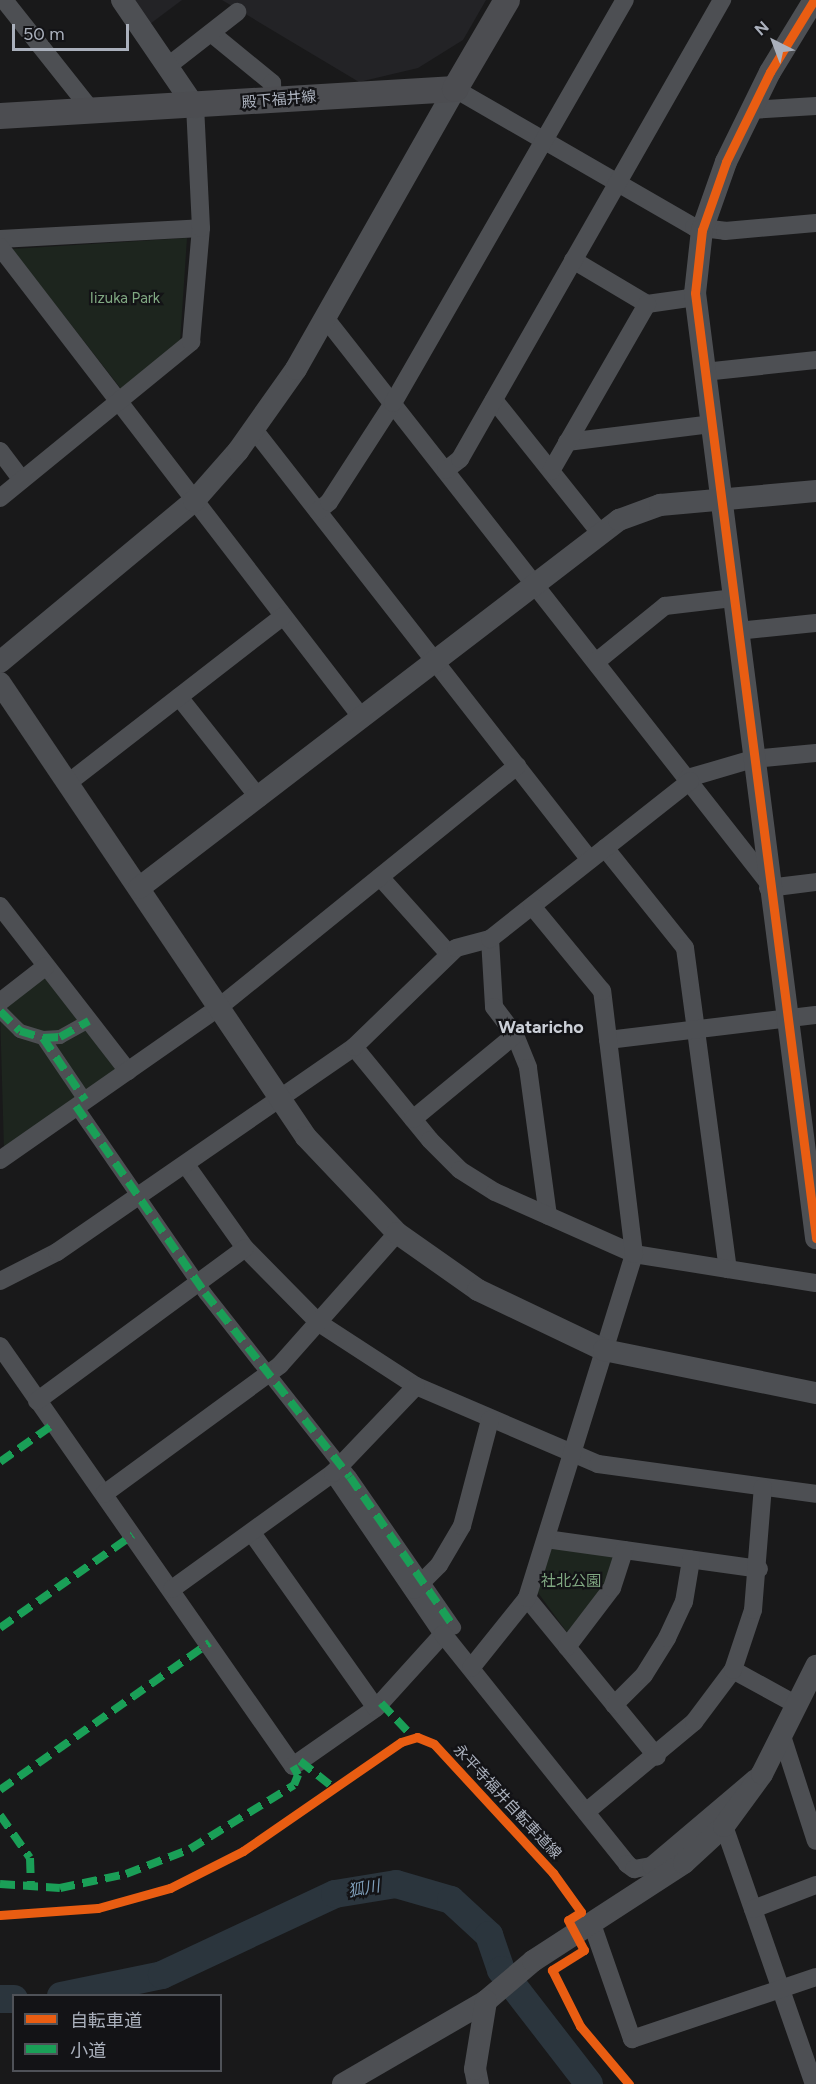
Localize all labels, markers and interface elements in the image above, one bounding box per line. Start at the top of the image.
scale bar [15,12,132,50]
north arrow [744,12,804,72]
text: N [751,17,773,39]
text: 50 m [23,23,65,45]
street label: 殿下福井線 [241,88,317,112]
park label: Iizuka Park [90,290,160,308]
district label: Wataricho [498,1016,584,1038]
park label: 社北公園 [541,1573,601,1591]
street label: 永平寺福井自転車道線 [449,1741,565,1863]
water label: 狐川 [347,1877,381,1901]
legend [12,1994,222,2072]
text: 自転車道 [70,2010,142,2032]
text: 小道 [70,2040,106,2062]

